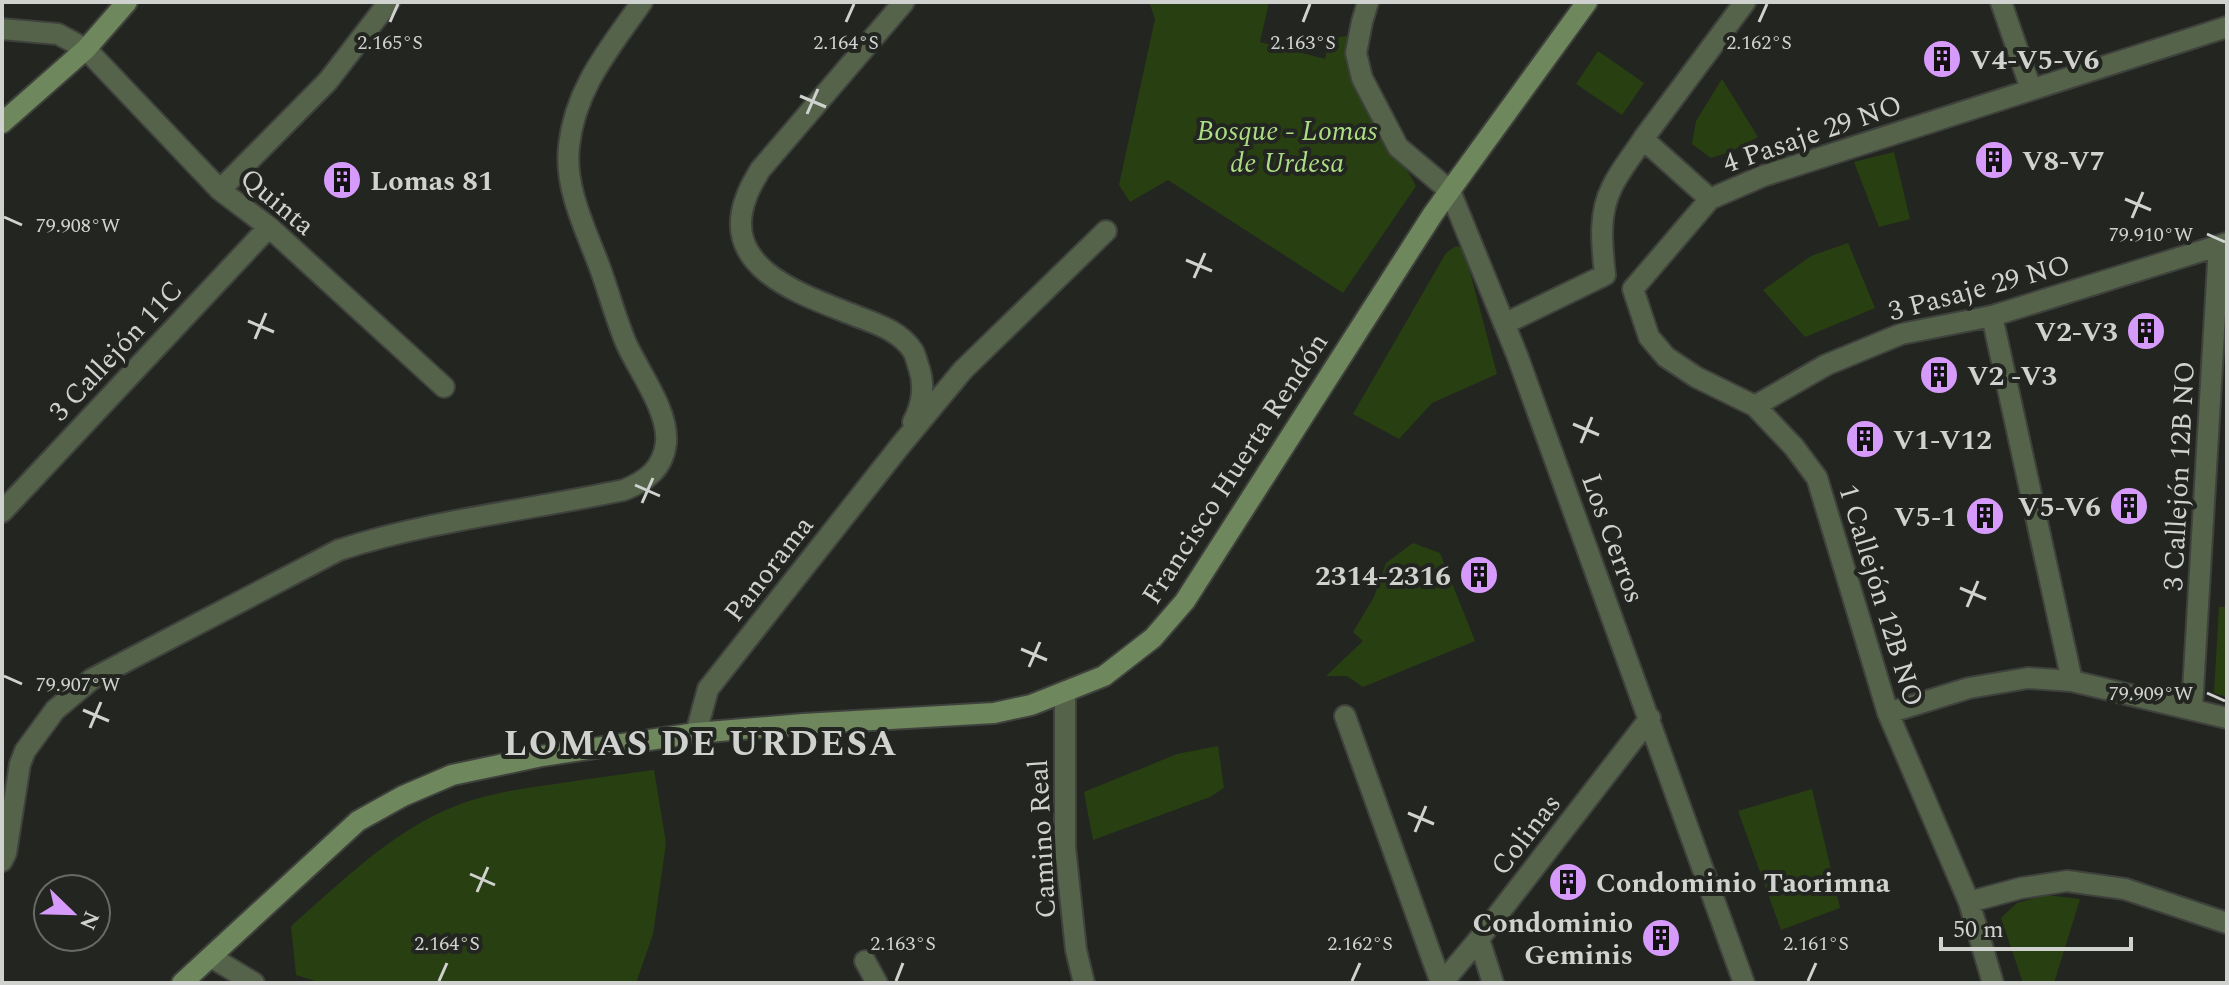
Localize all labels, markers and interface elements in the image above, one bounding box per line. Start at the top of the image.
text: 2.165°S [357,28,423,58]
text: 2.164°S [813,28,879,58]
text: 2.163°S [1270,28,1336,58]
text: 2.162°S [1726,28,1792,58]
building icon: V4-V5-V6 [1921,38,1963,80]
place label: V4-V5-V6 [1970,39,2099,82]
street label: 4 Pasaje 29 NO [1717,84,1908,185]
park label: Bosque - Lomas de Urdesa [1197,110,1378,185]
building icon: V8-V7 [1973,139,2015,181]
place label: V8-V7 [2022,140,2105,183]
street label: Quinta [230,158,324,247]
building icon: Lomas 81 [321,159,363,201]
place label: Lomas 81 [370,160,494,203]
text: 79.908°W [36,211,121,241]
text: 79.910°W [2109,220,2194,250]
street label: 3 Pasaje 29 NO [1883,243,2075,333]
street label: 3 Callejón 11C [39,270,193,432]
building icon: V2-V3 [2125,310,2167,352]
place label: V2-V3 [2035,311,2118,354]
street label: Francisco Huerta Rendón [1131,324,1340,613]
building icon: V2 -V3 [1918,354,1960,396]
place label: V2 -V3 [1967,355,2057,398]
street label: 3 Callejón 12B NO [2152,360,2207,592]
building icon: V1-V12 [1844,418,1886,460]
place label: V1-V12 [1893,419,1992,462]
street label: Los Cerros [1569,468,1656,609]
street label: 1 Callejón 12B NO [1826,479,1935,712]
building icon: V5-V6 [2108,485,2150,527]
place label: V5-V6 [2018,486,2101,529]
building icon: V5-1 [1964,495,2006,537]
place label: V5-1 [1894,496,1957,539]
street label: Panorama [714,506,825,631]
building icon: 2314-2316 [1458,554,1500,596]
place label: 2314-2316 [1315,555,1451,598]
text: 79.907°W [36,670,121,700]
text: 79.909°W [2109,679,2194,709]
district label: LOMAS DE URDESA [503,717,899,772]
street label: Camino Real [1017,758,1068,920]
street label: Colinas [1480,784,1572,885]
building icon: Condominio Taorimna [1547,861,1589,903]
place label: Condominio Taorimna [1596,862,1891,905]
north arrow [32,873,112,953]
scale bar [1941,901,2131,951]
place label: Condominio Geminis [1472,902,1633,977]
text: N [70,906,108,935]
text: 50 m [1953,912,2004,948]
building icon: Condominio Geminis [1640,917,1682,959]
text: 2.164°S [414,929,480,959]
text: 2.163°S [870,929,936,959]
text: 2.162°S [1327,929,1393,959]
text: 2.161°S [1783,929,1849,959]

